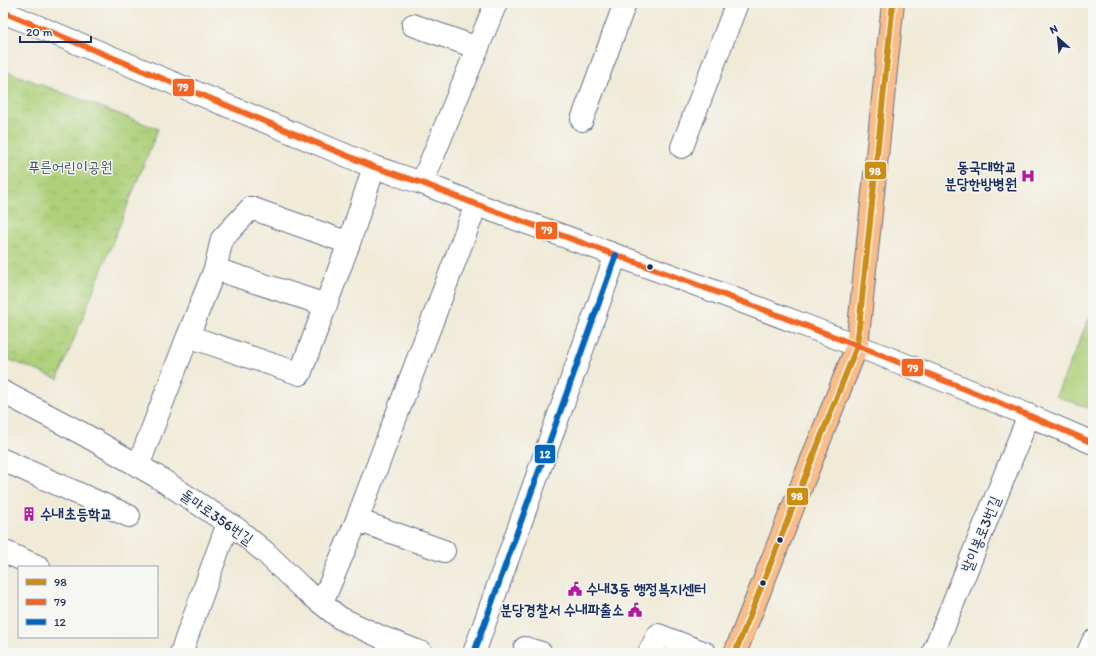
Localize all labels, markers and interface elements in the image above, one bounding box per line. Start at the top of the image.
scale bar [20,18,91,44]
north arrow [1038,18,1078,58]
text: N [1047,22,1060,37]
text: 20 m [26,25,53,39]
line badge: 79 [172,78,195,97]
text: 79 [176,81,189,94]
park label: 푸른어린이공원 [28,158,112,176]
place label: 동국대학교 분당한방병원 [945,158,1017,193]
line badge: 98 [864,161,887,180]
text: 98 [869,165,881,178]
hospital icon: 동국대학교 분당한방병원 [1020,168,1036,184]
line badge: 79 [535,221,558,240]
text: 79 [540,224,553,237]
unlabelled marker [645,262,655,272]
line badge: 79 [901,358,924,377]
text: 79 [906,362,919,375]
line badge: 12 [534,444,556,464]
text: 12 [540,448,551,461]
street label: 돌마로356번길 [177,485,257,549]
line badge: 98 [786,487,809,506]
text: 98 [791,490,803,503]
street label: 발이봉로3번길 [958,493,1004,575]
place label: 수내초등학교 [40,505,112,523]
building icon: 수내초등학교 [21,506,37,522]
unlabelled marker [775,535,785,545]
legend [18,566,158,638]
text: 98 [54,575,67,589]
unlabelled marker [758,578,768,588]
place label: 수내3동 행정복지센터 [586,580,706,598]
public building icon: 수내3동 행정복지센터 [567,581,583,597]
text: 79 [54,595,66,609]
place label: 분당경찰서 수내파출소 [500,601,624,619]
public building icon: 분당경찰서 수내파출소 [627,602,643,618]
text: 12 [54,615,67,629]

